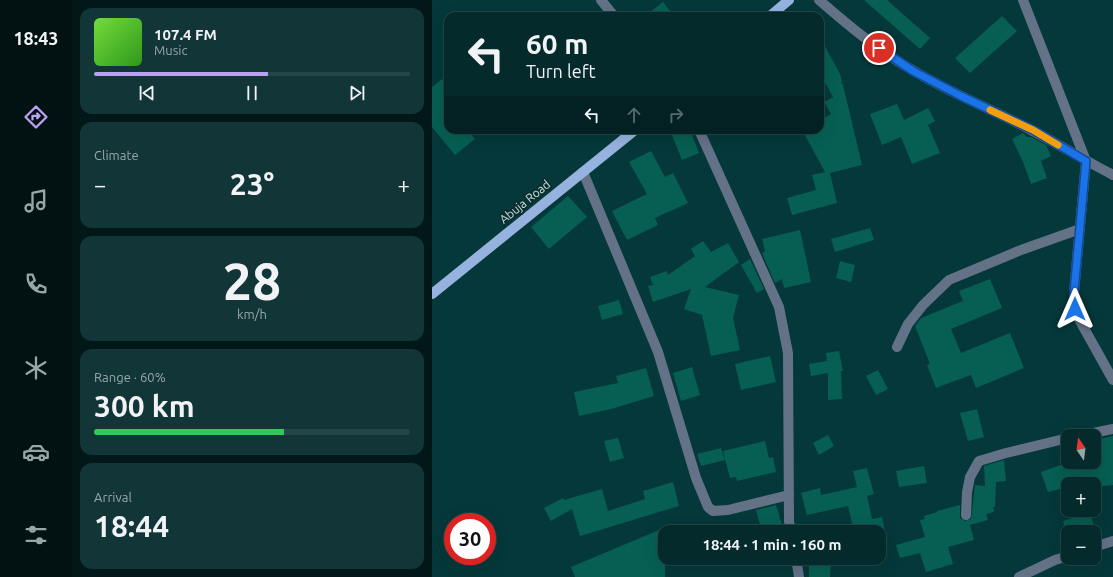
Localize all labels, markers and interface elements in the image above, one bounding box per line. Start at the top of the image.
text: 107.4 FM [154,26,217,43]
text: 18:43 [13,28,59,48]
icon: left [460,28,512,80]
text: 60 m [526,28,588,59]
pin [862,31,896,65]
icon: arrive [868,37,890,59]
text: Music [154,43,188,57]
text: Turn left [526,61,596,81]
icon: previous [136,82,158,104]
icon: pause [241,82,263,104]
icon: next [346,82,368,104]
icon: directions [22,103,50,131]
icon: left [581,104,603,126]
icon: ahead [623,104,645,126]
icon: right [665,104,687,126]
text: Climate [94,148,139,162]
text: 23° [230,167,274,201]
text: − [94,172,106,197]
text: + [398,172,410,197]
street label: Abuja Road [497,177,553,226]
icon: music [22,187,50,215]
text: 28 [223,252,281,310]
icon: phone [22,270,50,298]
position arrow [1054,288,1096,330]
text: km/h [237,307,267,321]
icon: climate [22,354,50,382]
text: Range · 60% [94,370,166,384]
text: 300 km [94,389,195,423]
north arrow [1061,429,1101,469]
map controls [1061,429,1101,565]
icon: car [22,438,50,466]
button: + [1061,477,1101,517]
text: Arrival [94,490,132,504]
text: 18:44 [94,509,169,543]
speed limit sign: 30 [444,513,496,565]
icon: filters [22,521,50,549]
button: − [1061,525,1101,565]
text: 18:44 · 1 min · 160 m [703,536,841,553]

